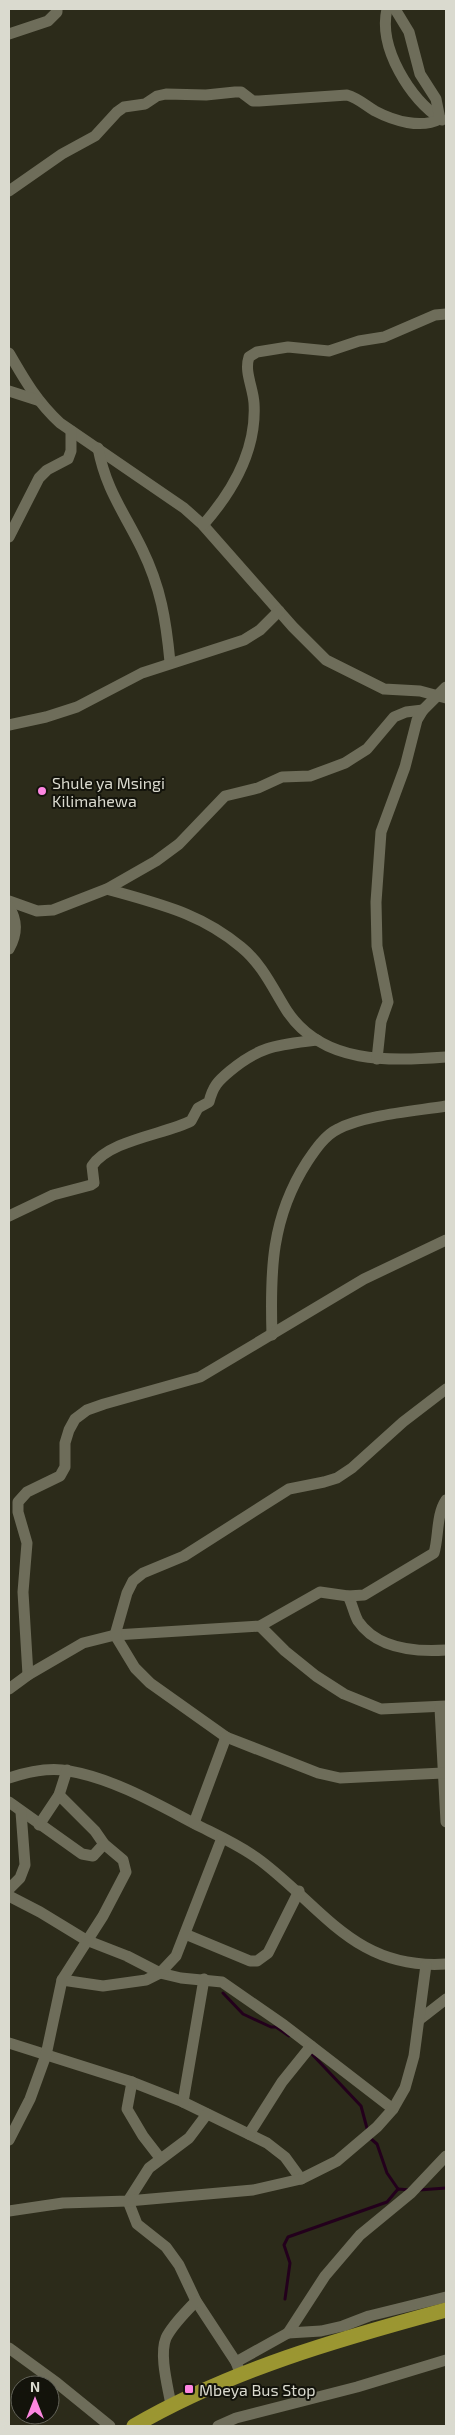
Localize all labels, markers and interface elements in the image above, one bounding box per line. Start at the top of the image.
place label: Shule ya Msingi Kilimahewa [52,773,165,810]
marker: Shule ya Msingi Kilimahewa [36,785,48,797]
north arrow [10,2375,60,2425]
text: N [30,2378,40,2395]
place label: Mbeya Bus Stop [199,2380,316,2399]
marker: Mbeya Bus Stop [183,2383,195,2395]

